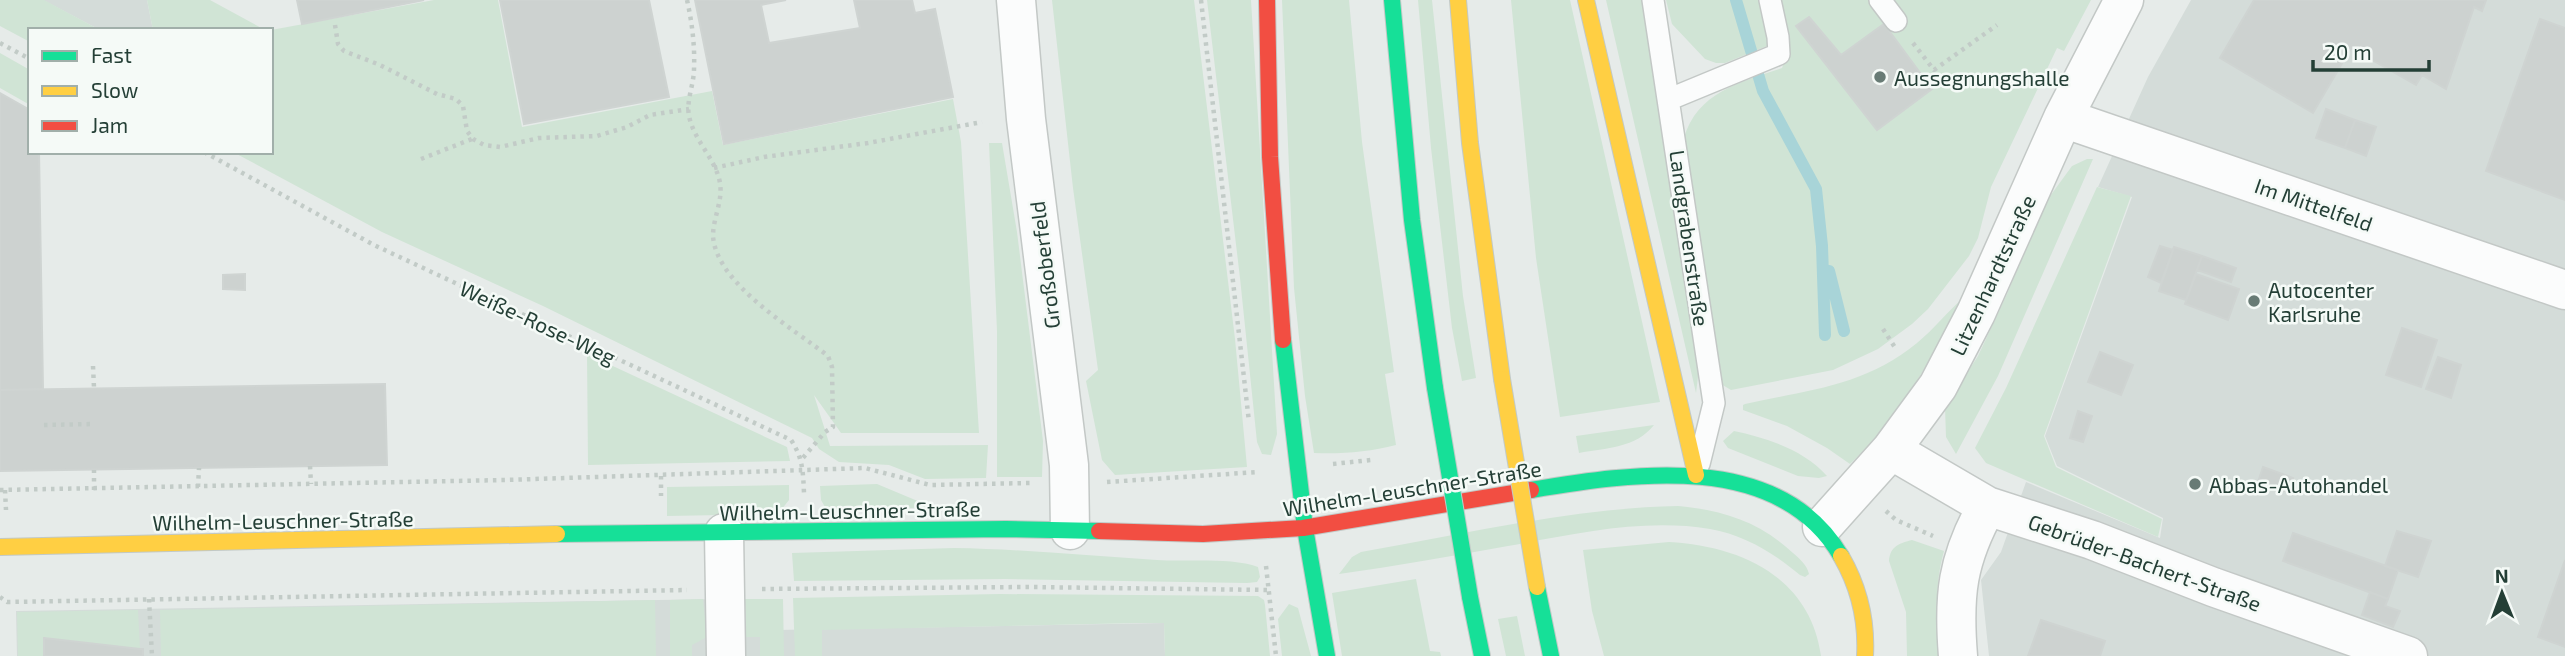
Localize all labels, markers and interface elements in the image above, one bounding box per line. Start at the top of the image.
legend [28,28,273,154]
scale bar [2313,28,2428,72]
text: 20 m [2324,39,2372,64]
text: Fast [91,42,132,67]
place label: Aussegnungshalle [1894,65,2070,90]
marker: Aussegnungshalle [1872,69,1888,85]
text: Slow [91,77,138,102]
text: Jam [91,112,128,137]
street label: Landgrabenstraße [1665,148,1715,328]
street label: Im Mittelfeld [2252,172,2376,236]
street label: Litzenhardtstraße [1944,191,2040,359]
street label: Großoberfeld [1024,200,1064,330]
street label: Weiße-Rose-Weg [456,275,620,369]
place label: Autocenter Karlsruhe [2268,277,2375,326]
marker: Autocenter Karlsruhe [2246,293,2262,309]
street label: Wilhelm-Leuschner-Straße [1281,455,1543,521]
place label: Abbas-Autohandel [2209,472,2389,497]
marker: Abbas-Autohandel [2187,476,2203,492]
street label: Wilhelm-Leuschner-Straße [719,495,981,525]
street label: Wilhelm-Leuschner-Straße [152,505,414,535]
street label: Gebrüder-Bachert-Straße [2025,508,2265,616]
north arrow [2467,558,2537,628]
text: N [2495,564,2509,587]

